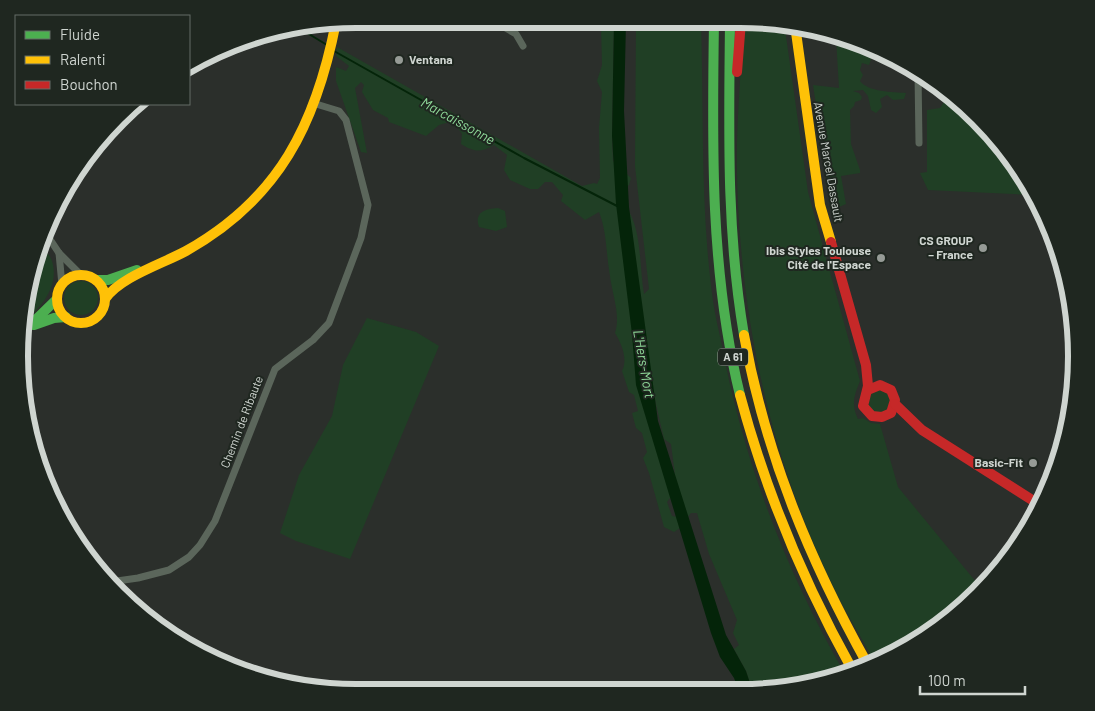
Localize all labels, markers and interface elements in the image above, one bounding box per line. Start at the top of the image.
legend [15,15,190,105]
text: Fluide [60,25,100,43]
text: Ralenti [60,50,106,68]
place label: Ventana [409,52,453,66]
marker: Ventana [393,54,405,66]
text: Bouchon [60,75,118,93]
water label: Marcaissonne [418,93,498,148]
street label: Avenue Marcel Dassault [812,101,846,223]
place label: CS GROUP – France [919,233,973,261]
marker: CS GROUP – France [977,242,989,254]
place label: Ibis Styles Toulouse Cité de l'Espace [766,243,871,271]
marker: Ibis Styles Toulouse Cité de l'Espace [875,252,887,264]
water label: L'Hers-Mort [630,328,659,399]
road number: A 61 [718,348,748,366]
street label: Chemin de Ribaute [217,374,265,470]
place label: Basic-Fit [975,455,1023,469]
marker: Basic-Fit [1027,457,1039,469]
scale bar [920,664,1025,696]
text: 100 m [928,671,966,689]

